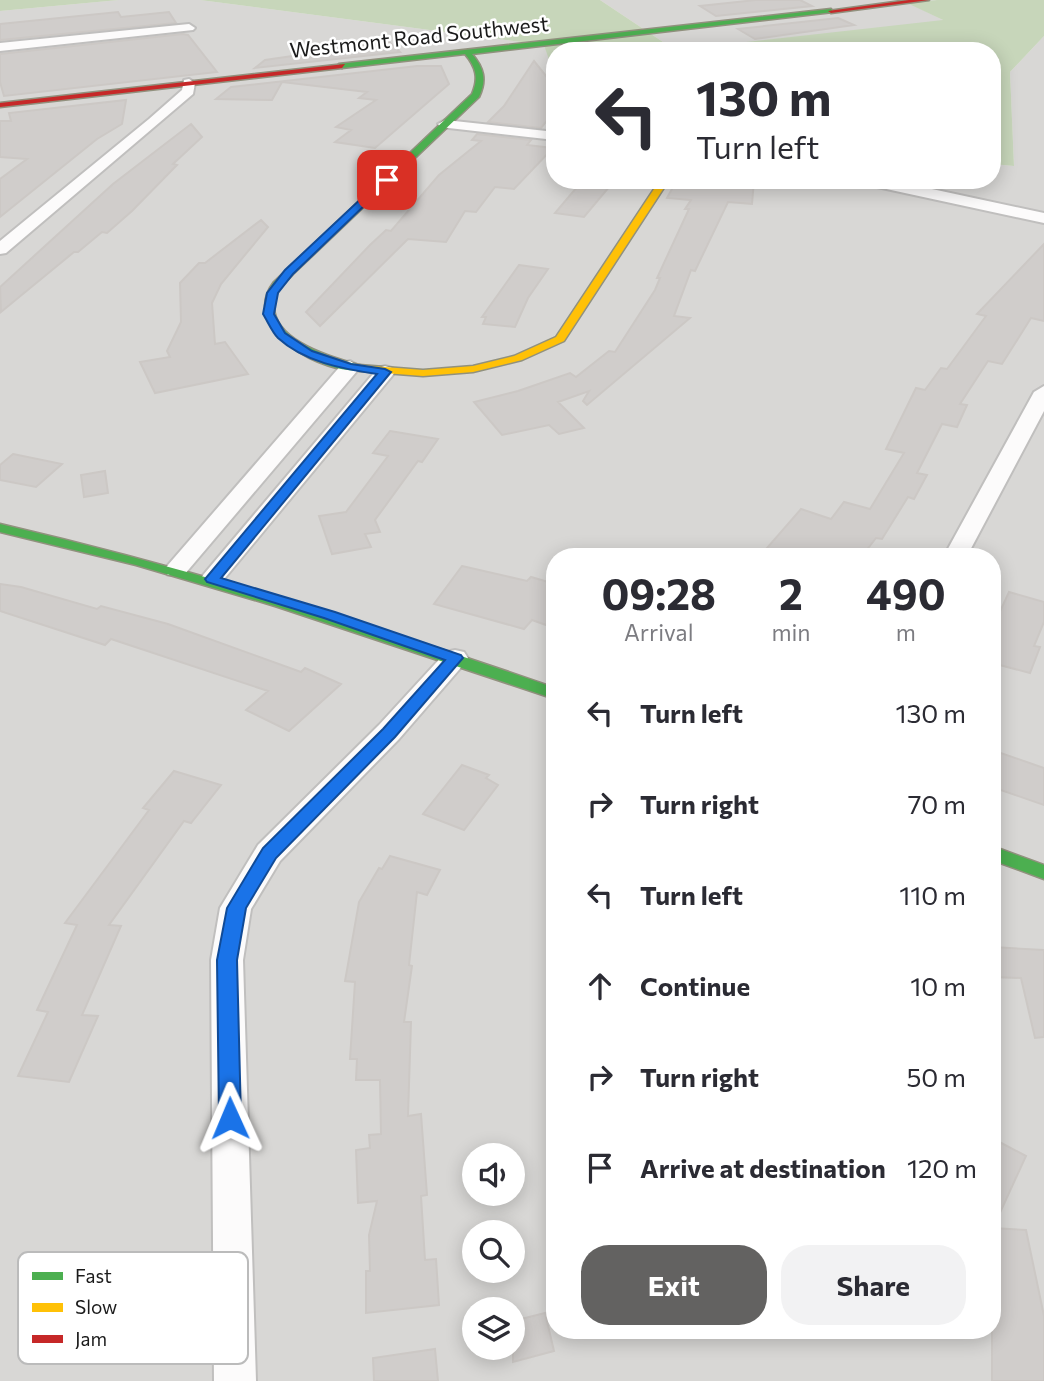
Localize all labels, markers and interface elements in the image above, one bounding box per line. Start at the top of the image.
street label: Westmont Road Southwest [288,10,550,62]
text: 130 m [696,66,831,126]
icon: left [581,70,672,161]
text: Turn left [696,126,820,166]
pin [357,150,417,210]
icon: arrive [368,161,406,199]
text: 09:28 [601,567,716,619]
text: 2 [779,567,803,619]
text: 490 [866,567,946,619]
text: Arrival [624,618,694,646]
text: min [771,618,811,646]
text: m [896,618,916,646]
icon: left [581,694,619,732]
text: Turn left [640,697,743,728]
text: 130 m [895,697,966,728]
icon: right [581,785,619,823]
text: Turn right [640,788,759,819]
text: 70 m [908,788,966,819]
icon: left [581,876,619,914]
text: Turn left [640,879,743,910]
text: 110 m [899,879,966,910]
icon: ahead [581,967,619,1005]
text: Continue [640,970,750,1001]
text: 10 m [910,970,966,1001]
icon: right [581,1058,619,1096]
text: Turn right [640,1061,759,1092]
text: 50 m [906,1061,966,1092]
position arrow [193,1081,267,1155]
map controls [462,1143,525,1360]
button: sound [462,1143,525,1206]
icon: arrive [581,1149,619,1187]
text: Arrive at destination [640,1152,886,1183]
text: 120 m [907,1152,977,1183]
button: search [462,1220,525,1283]
button: Exit [581,1245,767,1325]
button: Share [781,1245,966,1325]
legend [18,1252,248,1364]
text: Fast [75,1264,112,1287]
text: Slow [75,1295,117,1318]
button: layers [462,1297,525,1360]
text: Jam [75,1327,107,1350]

